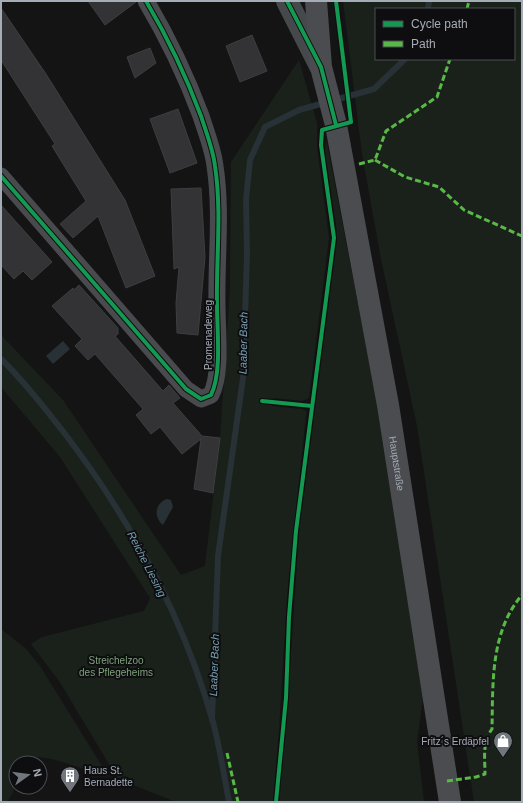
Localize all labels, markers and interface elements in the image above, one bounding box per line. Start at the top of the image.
legend [375,8,515,60]
text: Cycle path [411,17,468,31]
text: Path [411,37,436,51]
street label: Promenadeweg [203,300,214,370]
water label: Laaber Bach [236,312,250,374]
street label: Hauptstraße [387,435,407,492]
water label: Reiche Liesing [125,529,169,600]
water label: Laaber Bach [207,634,221,696]
park label: Streichelzoo des Pflegeheims [79,655,153,678]
shop icon: Fritz´s Erdäpfel [492,730,514,758]
place label: Fritz´s Erdäpfel [421,736,489,747]
north arrow [8,755,48,795]
building icon: Haus St. Bernadette [59,765,81,793]
place label: Haus St. Bernadette [84,765,133,788]
text: N [31,767,44,778]

